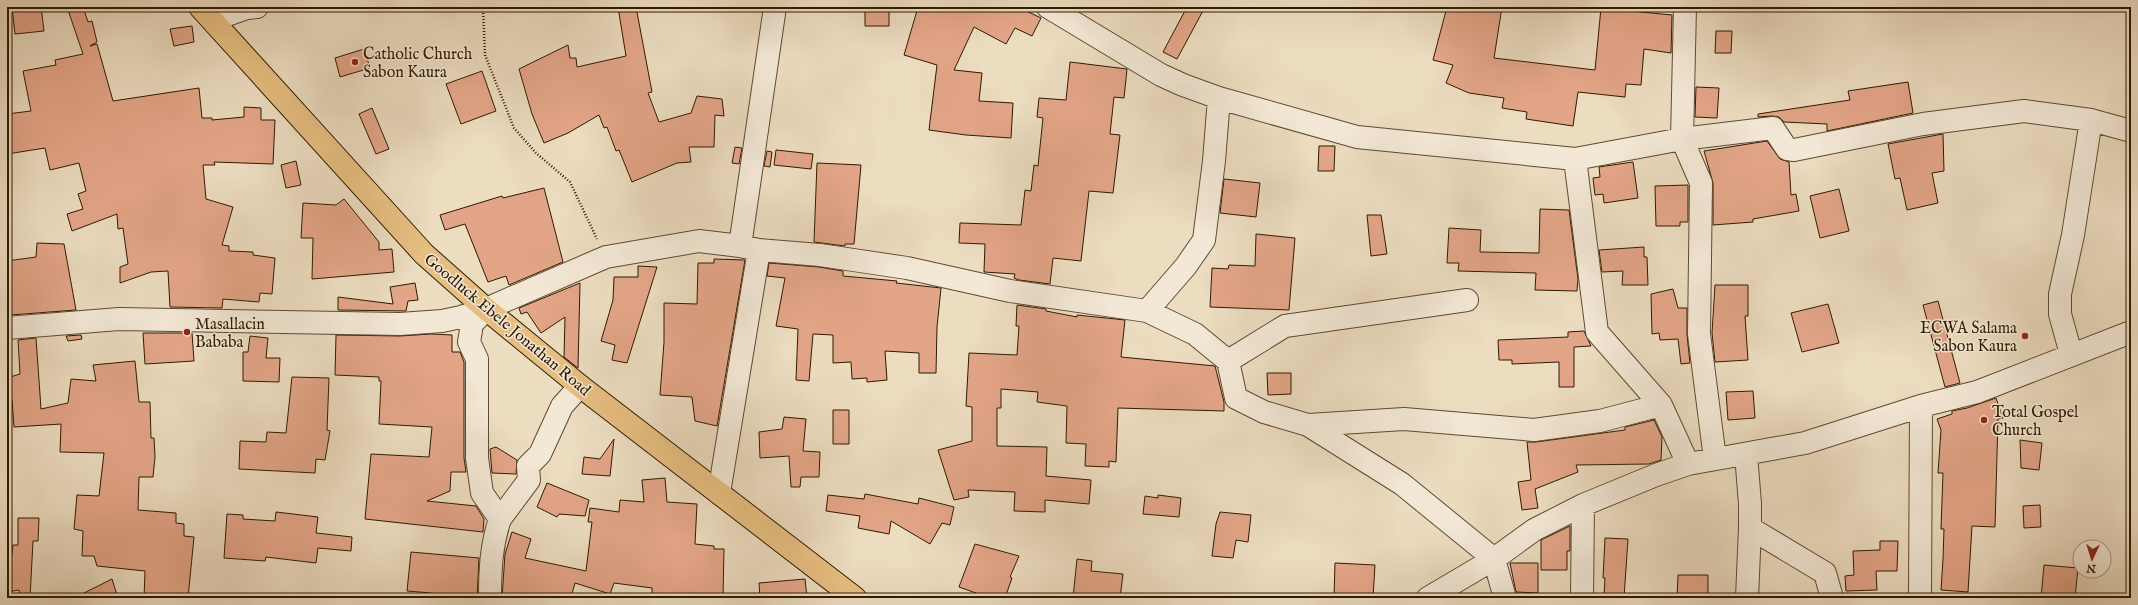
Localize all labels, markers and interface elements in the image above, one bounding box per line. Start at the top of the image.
place label: Catholic Church Sabon Kaura [363,45,473,83]
marker: Catholic Church Sabon Kaura [350,57,360,67]
street label: Goodluck Ebele Jonathan Road [419,250,594,401]
place label: Masallacin Bababa [195,315,265,353]
place label: ECWA Salama Sabon Kaura [1920,319,2017,357]
marker: Masallacin Bababa [182,327,192,337]
marker: ECWA Salama Sabon Kaura [2020,331,2030,341]
place label: Total Gospel Church [1992,403,2079,441]
marker: Total Gospel Church [1979,415,1989,425]
north arrow [2072,539,2112,579]
text: N [2086,561,2098,575]

